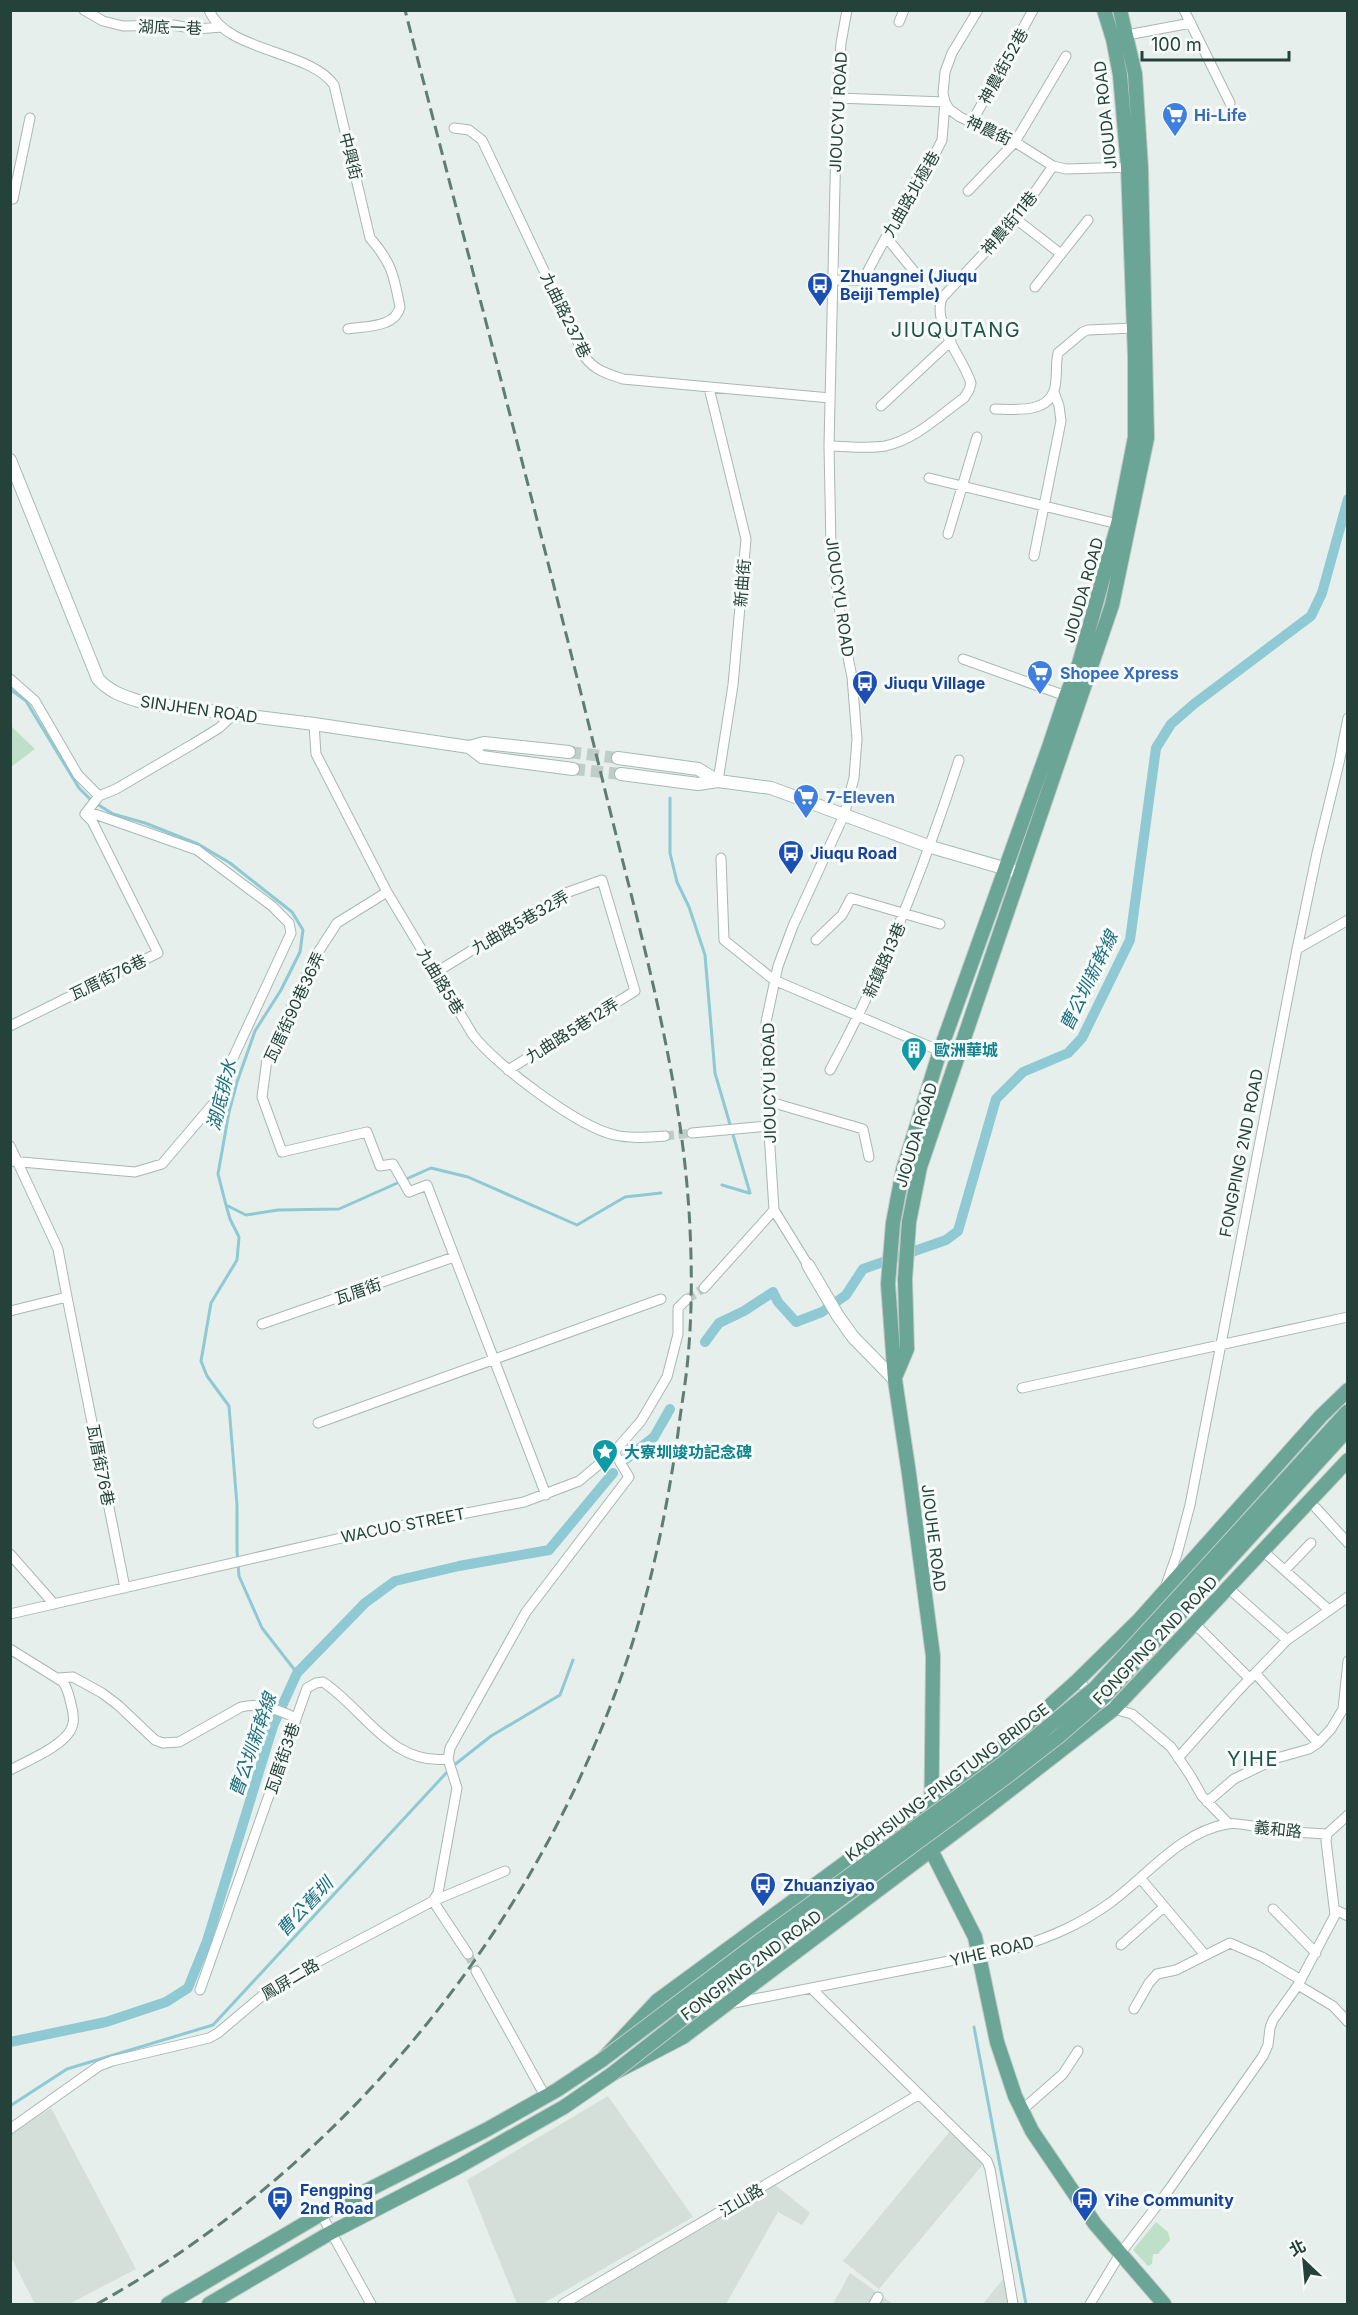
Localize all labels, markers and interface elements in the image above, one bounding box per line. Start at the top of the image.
street label: 湖底一巷 [138,16,202,38]
scale bar [1142,24,1289,62]
street label: 神農街52巷 [974,25,1032,107]
text: 100 m [1151,34,1202,55]
street label: JIOUCYU ROAD [825,51,851,173]
street label: JIOUDA ROAD [1089,60,1121,170]
supermarket icon: Hi-Life [1160,100,1190,138]
place label: Hi-Life [1194,105,1247,125]
street label: 神農街 [963,111,1015,149]
street label: 中興街 [335,130,367,182]
street label: 九曲路北極巷 [878,147,944,241]
street label: 神農街11巷 [977,187,1041,259]
place label: Zhuangnei (Jiuqu Beiji Temple) [840,266,977,304]
street label: 九曲路237巷 [537,269,595,361]
bus stop icon: Zhuangnei (Jiuqu Beiji Temple) [805,270,835,308]
district label: JIUQUTANG [891,318,1021,342]
street label: JIOUDA ROAD [1058,535,1108,645]
street label: JIOUCYU ROAD [822,536,858,658]
street label: 新曲街 [730,558,754,608]
supermarket icon: Shopee Xpress [1025,658,1055,696]
place label: Shopee Xpress [1060,663,1179,683]
bus stop icon: Jiuqu Village [850,668,880,706]
place label: Jiuqu Village [884,673,985,693]
street label: SINJHEN ROAD [139,691,259,727]
supermarket icon: 7-Eleven [791,782,821,820]
place label: 7-Eleven [826,787,895,807]
bus stop icon: Jiuqu Road [776,838,806,876]
place label: Jiuqu Road [810,843,897,863]
street label: 九曲路5巷32弄 [468,886,572,958]
street label: 新鎮路13巷 [859,919,909,1001]
water label: 曹公圳新幹線 [1055,926,1123,1034]
street label: 九曲路5巷 [413,944,469,1018]
street label: 瓦厝街90巷36弄 [260,948,328,1066]
street label: 瓦厝街76巷 [66,950,150,1004]
street label: 九曲路5巷12弄 [522,993,622,1067]
street label: JIOUCYU ROAD [758,1022,780,1144]
building icon: 歐洲華城 [899,1035,929,1073]
place label: 歐洲華城 [934,1040,998,1060]
water label: 湖底排水 [203,1056,241,1132]
street label: FONGPING 2ND ROAD [1215,1067,1267,1239]
street label: JIOUDA ROAD [891,1080,941,1190]
street label: 瓦厝街 [332,1274,384,1308]
street label: 瓦厝街76巷 [83,1422,119,1508]
place icon: 大寮圳竣功記念碑 [590,1437,620,1475]
place label: 大寮圳竣功記念碑 [624,1442,752,1462]
street label: JIOUHE ROAD [917,1483,951,1593]
street label: WACUO STREET [339,1503,467,1547]
street label: FONGPING 2ND ROAD [1088,1572,1222,1708]
water label: 曹公圳新幹線 [225,1688,281,1799]
street label: KAOHSIUNG-PINGTUNG BRIDGE [841,1699,1053,1865]
street label: 瓦厝街3巷 [261,1720,303,1796]
district label: YIHE [1227,1747,1279,1771]
street label: 義和路 [1253,1817,1303,1841]
bus stop icon: Zhuanziyao [748,1870,778,1908]
water label: 曹公舊圳 [272,1871,339,1940]
place label: Zhuanziyao [783,1875,875,1895]
street label: FONGPING 2ND ROAD [677,1906,825,2024]
street label: YIHE ROAD [948,1932,1036,1970]
street label: 鳳屏二路 [257,1954,323,2004]
street label: 江山路 [715,2179,767,2221]
place label: Fengping 2nd Road [300,2180,374,2218]
bus stop icon: Fengping 2nd Road [265,2184,295,2222]
bus stop icon: Yihe Community [1070,2185,1100,2223]
place label: Yihe Community [1104,2190,1234,2210]
north arrow [1274,2231,1334,2291]
text: 北 [1286,2235,1309,2260]

